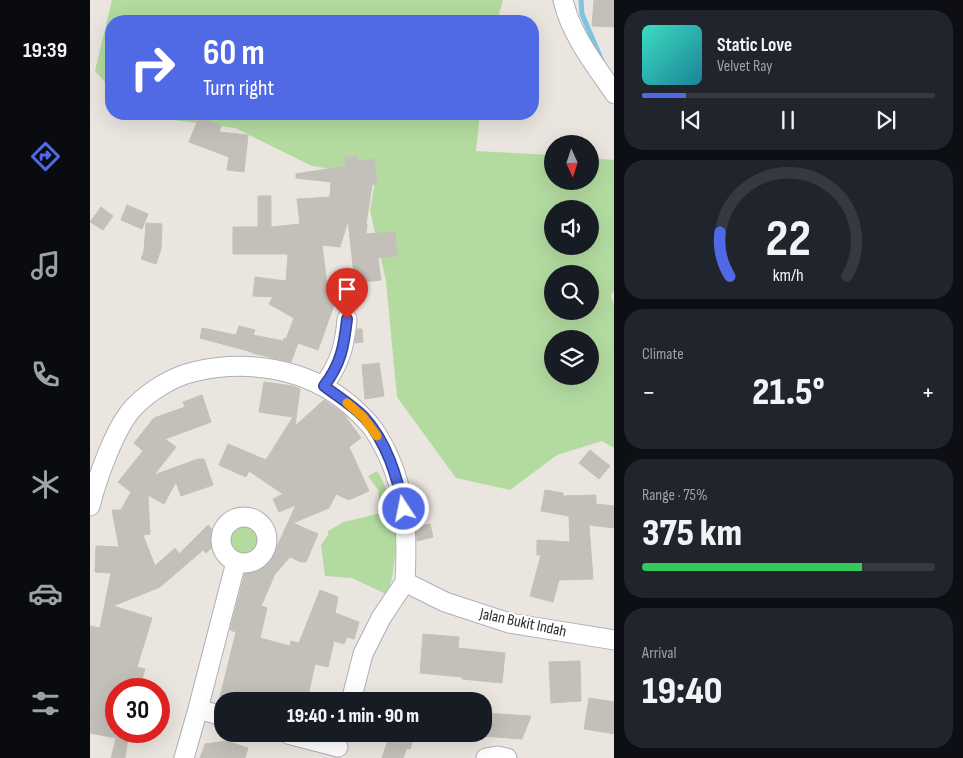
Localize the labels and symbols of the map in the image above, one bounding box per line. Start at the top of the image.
north arrow [544,135,599,190]
pin [326,268,368,319]
position arrow [377,482,429,534]
street label: Jalan Bukit Indah [477,604,568,641]
speed limit sign: 30 [105,678,170,743]

